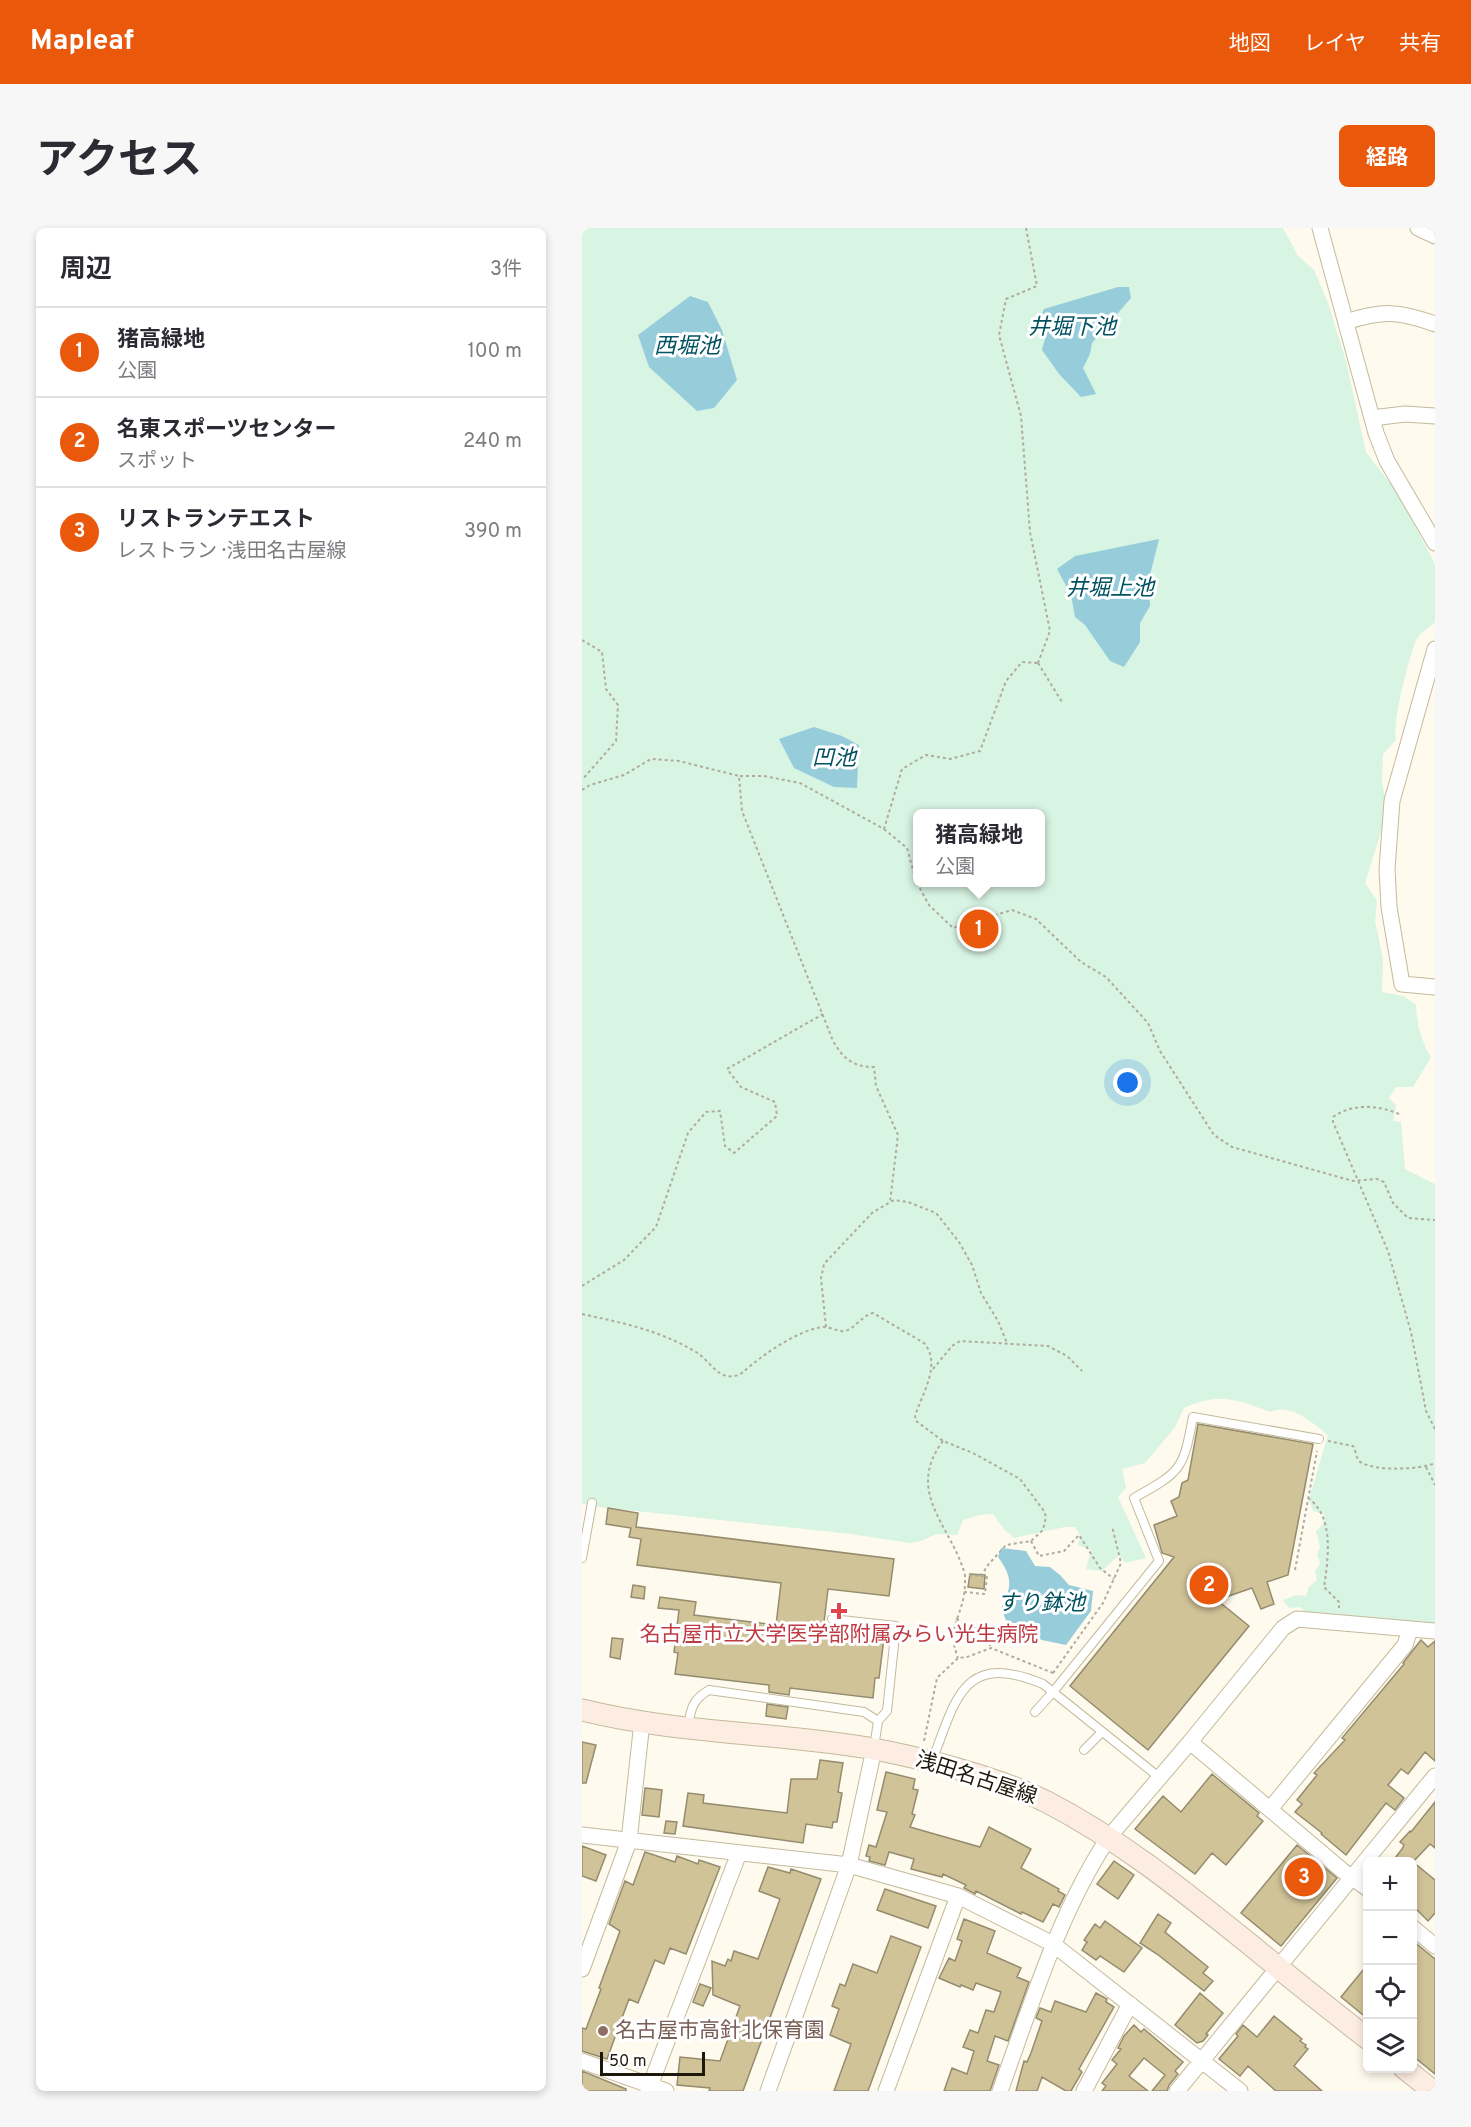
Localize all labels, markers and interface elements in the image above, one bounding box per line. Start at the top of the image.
text: Mapleaf [30,24,134,60]
text: 地図 [1229,31,1271,58]
text: レイヤ [1304,31,1366,58]
text: 共有 [1399,31,1441,58]
button: 経路 [1339,125,1435,187]
text: アクセス [36,136,202,189]
text: 周辺 [60,254,112,287]
text: 3件 [490,257,522,283]
water label: 井堀下池 [1028,315,1118,342]
text: 猪高緑地 [117,327,205,354]
water label: 西堀池 [654,334,722,361]
text: 1 [76,339,84,365]
text: 100 m [467,339,522,365]
text: 公園 [117,359,157,385]
text: 名東スポーツセンター [117,417,337,444]
text: 2 [73,429,86,455]
text: 240 m [463,429,522,455]
text: スポット [117,449,197,475]
text: リストランテエスト [117,507,315,534]
text: 3 [74,519,86,545]
text: 390 m [464,519,522,545]
text: レストラン · 浅田名古屋線 [117,539,346,565]
water label: 井堀上池 [1066,576,1156,603]
water label: 凹池 [812,746,858,773]
popup [913,809,1045,887]
text: 猪高緑地 [935,823,1023,850]
text: 公園 [935,855,975,881]
pin: 1 [960,906,998,952]
your location [1113,1068,1142,1097]
pin: 2 [1190,1562,1228,1608]
water label: すり鉢池 [997,1591,1087,1618]
marker: 名古屋市立大学医学部附属みらい光生病院 [830,1602,848,1620]
place label: 名古屋市立大学医学部附属みらい光生病院 [640,1622,1039,1649]
street label: 浅田名古屋線 [912,1747,1040,1811]
pin: 3 [1284,1854,1324,1900]
map controls [1363,1857,1417,2073]
button: + [1363,1857,1417,1911]
button: − [1363,1911,1417,1965]
button: locate [1363,1965,1417,2019]
place label: 名古屋市高針北保育園 [615,2018,825,2045]
button: layers [1363,2019,1417,2073]
marker: 名古屋市高針北保育園 [596,2024,610,2038]
scale bar [600,2049,705,2076]
text: 50 m [609,2052,647,2072]

